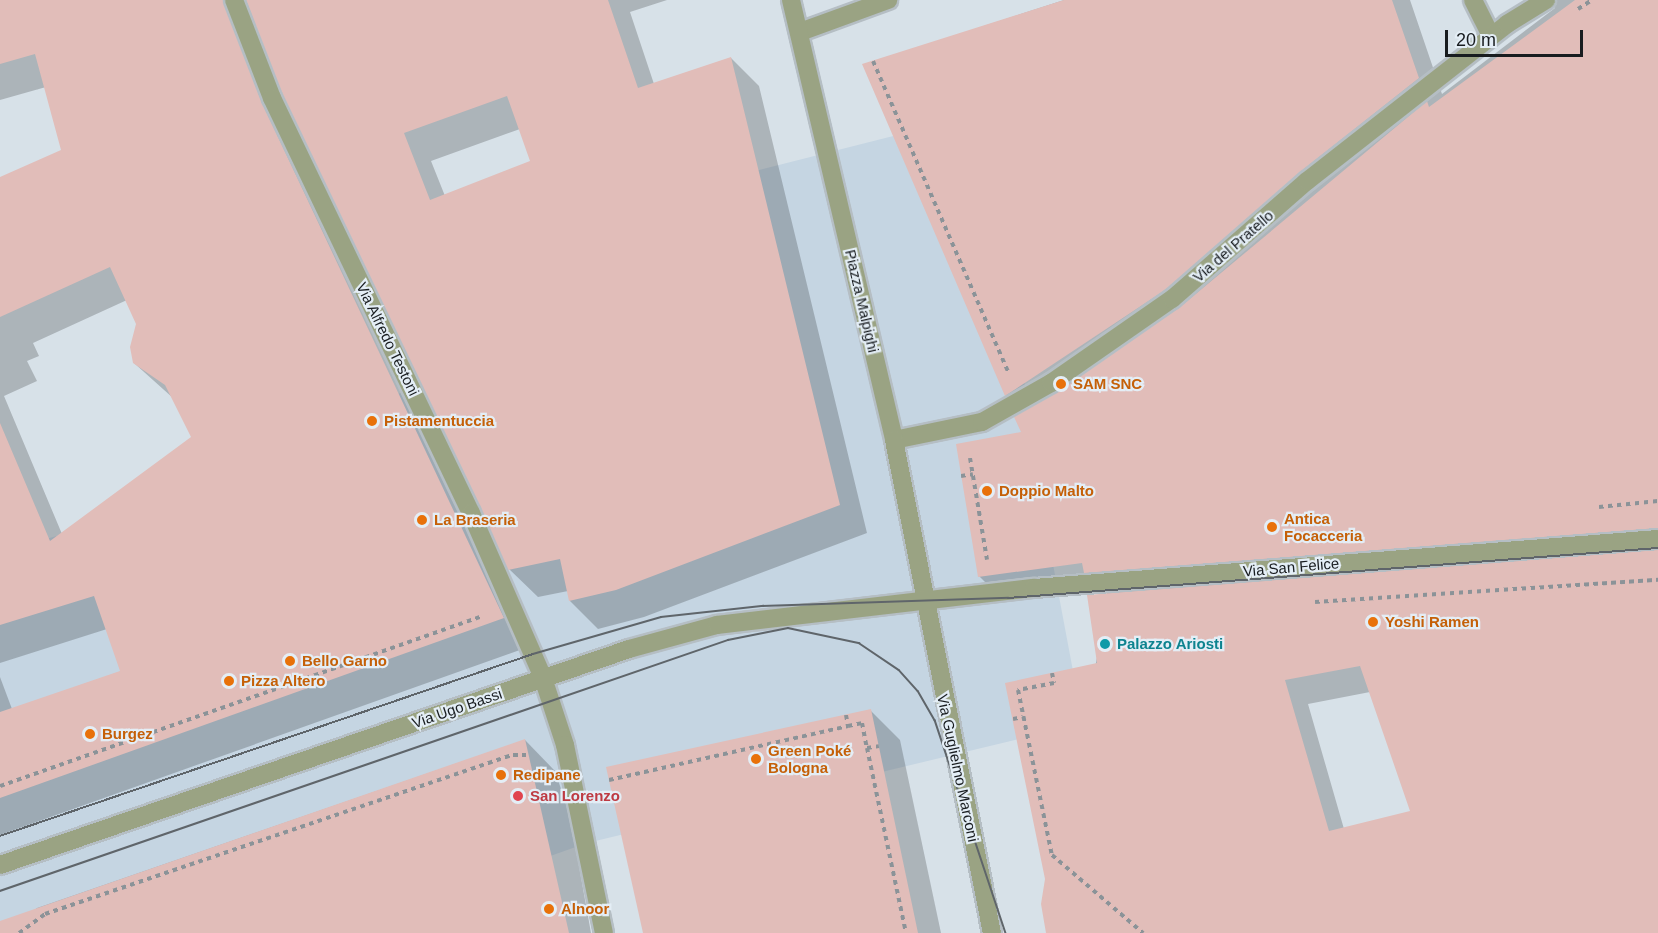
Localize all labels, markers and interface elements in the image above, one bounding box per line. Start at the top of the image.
scale bar [1448,18,1586,56]
text: 20 m [1456,30,1496,50]
street label: Via del Pratello [1189,206,1277,286]
street label: Piazza Malpighi [841,248,883,354]
street label: Via Alfredo Testoni [353,279,423,399]
place label: SAM SNC [1073,375,1142,393]
marker: SAM SNC [1054,377,1068,391]
place label: Pistamentuccia [384,412,494,430]
marker: Pistamentuccia [365,414,379,428]
place label: Doppio Malto [999,482,1094,500]
marker: Doppio Malto [980,484,994,498]
place label: Antica Focacceria [1284,509,1362,544]
place label: La Braseria [434,511,516,529]
marker: La Braseria [415,513,429,527]
marker: Antica Focacceria [1265,520,1279,534]
street label: Via San Felice [1242,554,1340,580]
place label: Yoshi Ramen [1385,613,1479,631]
marker: Yoshi Ramen [1366,615,1380,629]
place label: Palazzo Ariosti [1117,635,1224,653]
marker: Palazzo Ariosti [1098,637,1112,651]
place label: Bello Garno [302,652,387,670]
marker: Bello Garno [283,654,297,668]
place label: Pizza Altero [241,672,326,690]
marker: Pizza Altero [222,674,236,688]
street label: Via Ugo Bassi [410,684,504,732]
street label: Via Guglielmo Marconi [934,692,982,844]
place label: Burgez [102,725,153,743]
marker: Burgez [83,727,97,741]
place label: Green Poké Bologna [768,741,851,776]
marker: Green Poké Bologna [749,752,763,766]
place label: Redipane [513,766,581,784]
marker: Redipane [494,768,508,782]
place label: San Lorenzo [530,787,620,805]
marker: San Lorenzo [511,789,525,803]
place label: Alnoor [561,900,609,918]
marker: Alnoor [542,902,556,916]

